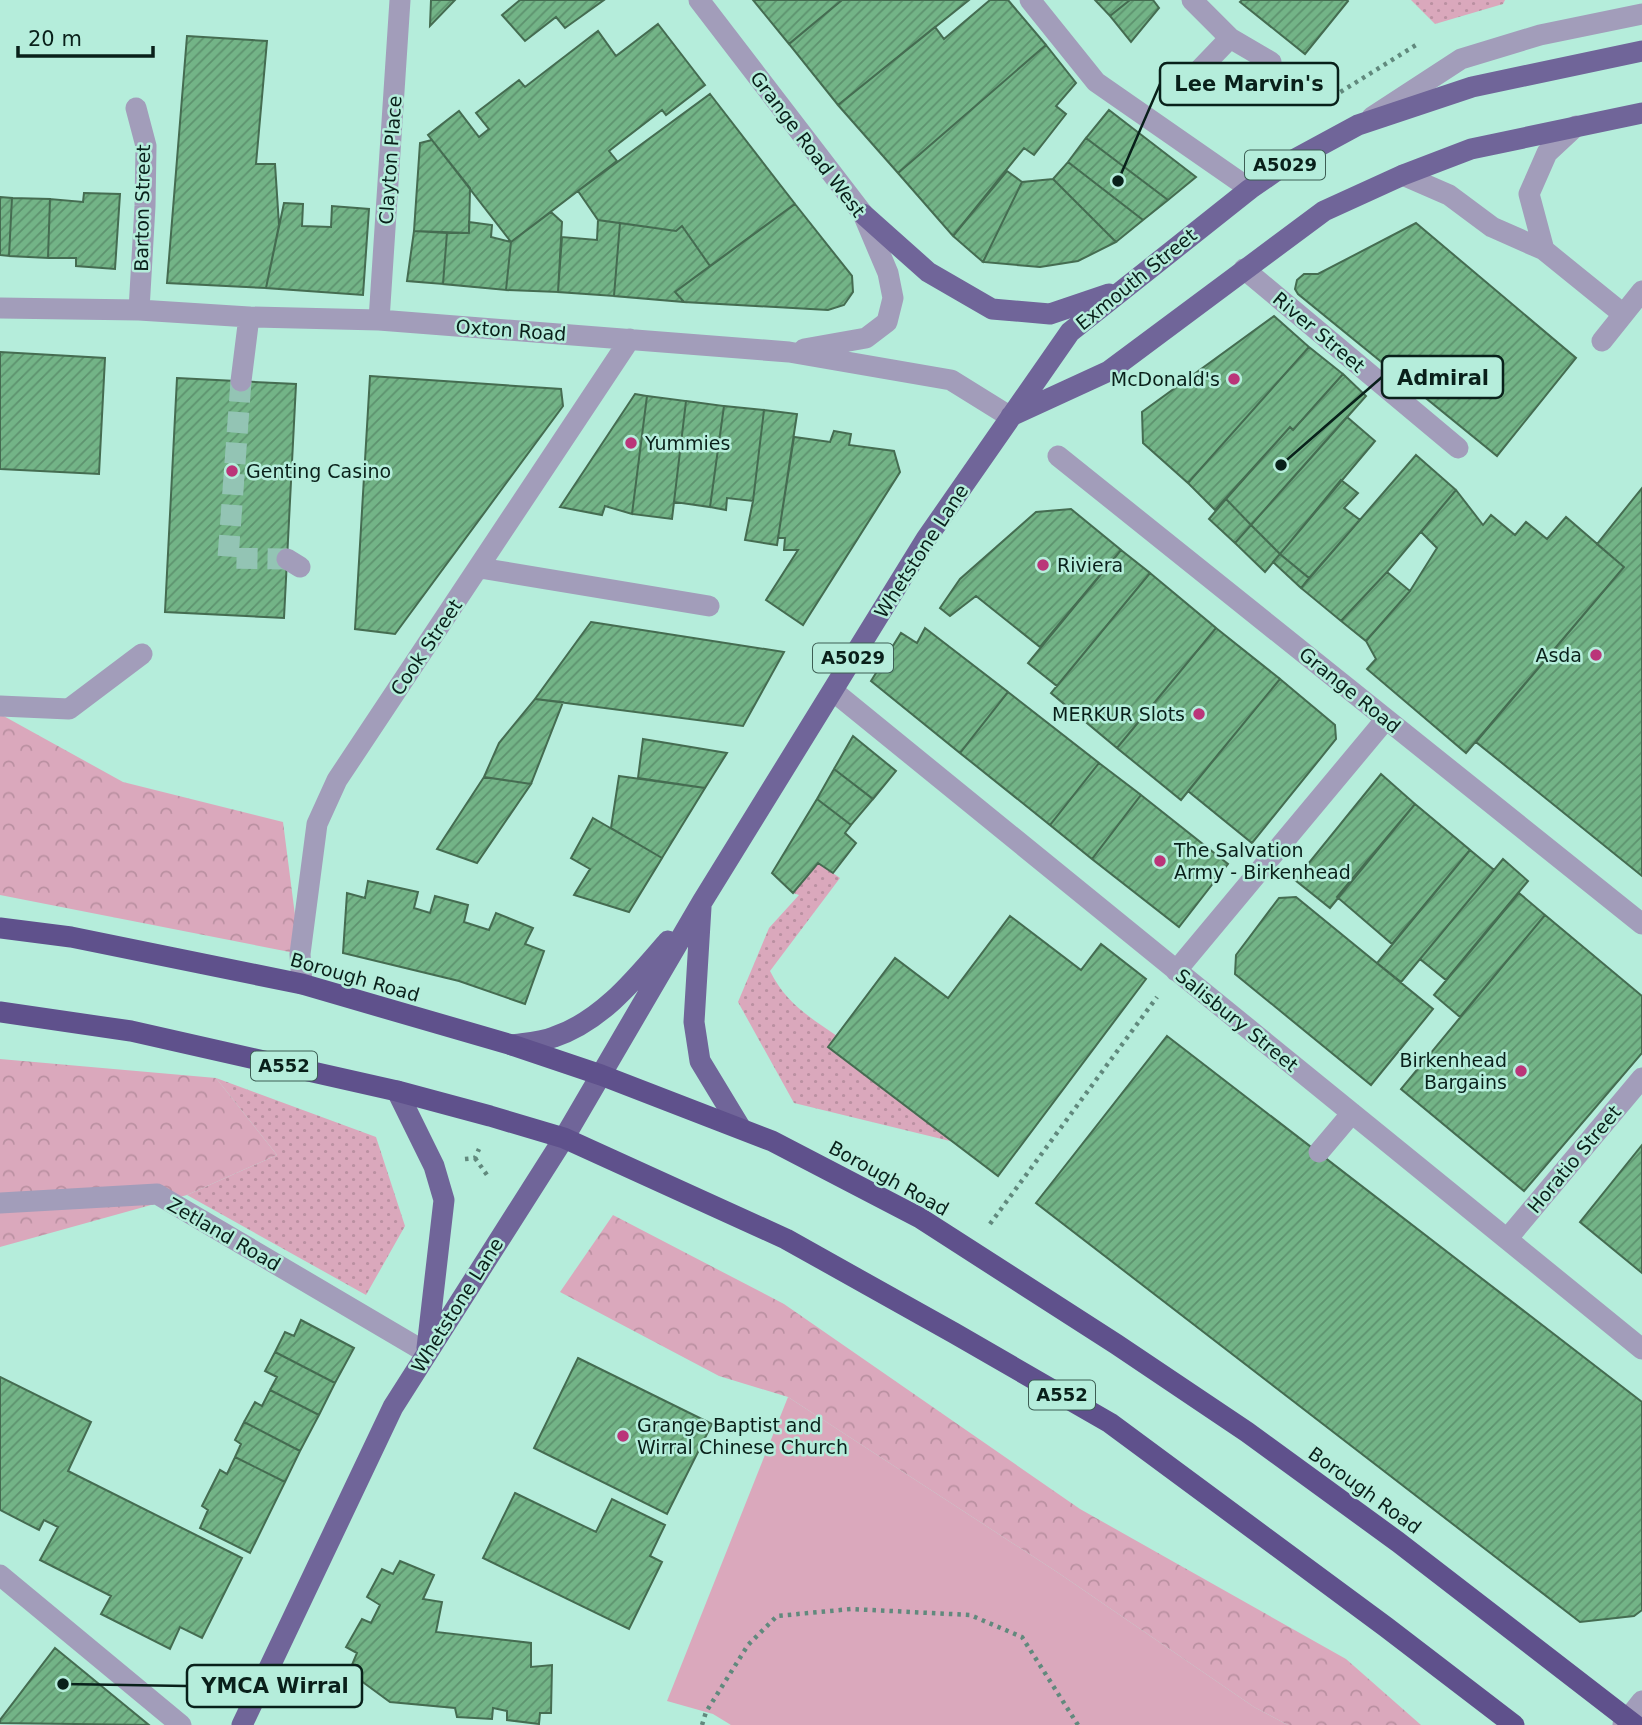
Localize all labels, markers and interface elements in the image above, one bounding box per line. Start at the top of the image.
scale bar [18,14,152,58]
text: 20 m [28,27,82,51]
callout: Lee Marvin's [1160,63,1338,105]
street label: Grange Road West [746,67,870,221]
text: Lee Marvin's [1174,72,1324,96]
street label: Clayton Place [375,95,405,225]
street label: Barton Street [130,144,154,272]
road number: A5029 [1245,150,1325,180]
street label: Exmouth Street [1071,224,1201,334]
street label: River Street [1269,287,1369,377]
street label: Oxton Road [455,315,567,345]
callout: Admiral [1382,356,1503,398]
text: Admiral [1397,366,1489,390]
place label: McDonald's [1111,368,1220,390]
marker: McDonald's [1226,371,1242,387]
place label: Yummies [644,432,730,454]
marker: Yummies [623,435,639,451]
place label: Genting Casino [246,460,391,482]
marker: Genting Casino [224,463,240,479]
street label: Whetstone Lane [870,480,972,622]
place label: Riviera [1057,554,1123,576]
marker: Riviera [1035,557,1051,573]
street label: Cook Street [386,595,466,699]
street label: Grange Road [1295,643,1405,737]
road number: A5029 [813,644,893,672]
place label: Asda [1535,644,1582,666]
marker: Asda [1588,647,1604,663]
place label: MERKUR Slots [1052,703,1185,725]
marker: MERKUR Slots [1191,706,1207,722]
place label: The Salvation Army - Birkenhead [1173,839,1351,883]
marker: The Salvation Army - Birkenhead [1152,853,1168,869]
street label: Borough Road [288,948,422,1006]
street label: Salisbury Street [1171,964,1303,1076]
place label: Birkenhead Bargains [1399,1049,1507,1093]
road number: A552 [251,1051,317,1080]
marker: Birkenhead Bargains [1513,1063,1529,1079]
street label: Horatio Street [1523,1101,1625,1217]
street label: Borough Road [825,1136,953,1220]
street label: Zetland Road [164,1193,284,1275]
street label: Whetstone Lane [407,1234,507,1376]
road number: A552 [1029,1380,1095,1410]
place label: Grange Baptist and Wirral Chinese Church [637,1414,848,1458]
marker: Grange Baptist and Wirral Chinese Church [615,1428,631,1444]
street label: Borough Road [1305,1442,1425,1538]
callout: YMCA Wirral [187,1665,362,1707]
text: YMCA Wirral [200,1674,349,1698]

